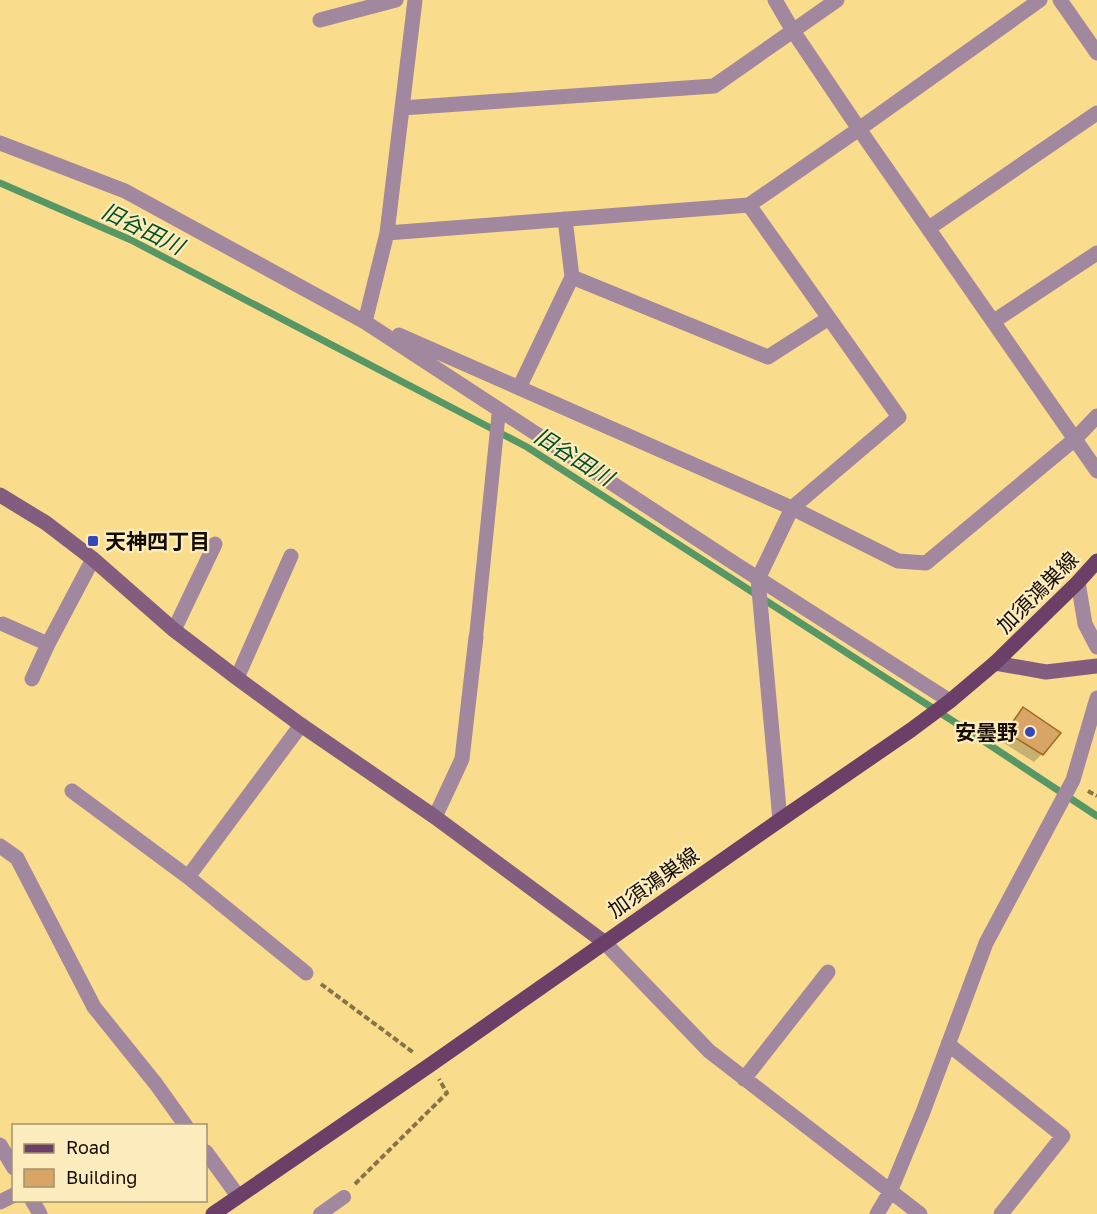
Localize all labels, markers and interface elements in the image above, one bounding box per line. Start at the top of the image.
water label: 旧谷田川 [98,197,190,260]
water label: 旧谷田川 [530,421,620,492]
place label: 天神四丁目 [105,528,210,554]
marker: 天神四丁目 [86,534,100,548]
street label: 加須鴻巣線 [991,546,1083,638]
place label: 安曇野 [955,719,1018,745]
marker: 安曇野 [1023,725,1037,739]
street label: 加須鴻巣線 [603,841,703,923]
legend [12,1124,207,1202]
text: Road [66,1136,110,1158]
text: Building [66,1166,137,1188]

